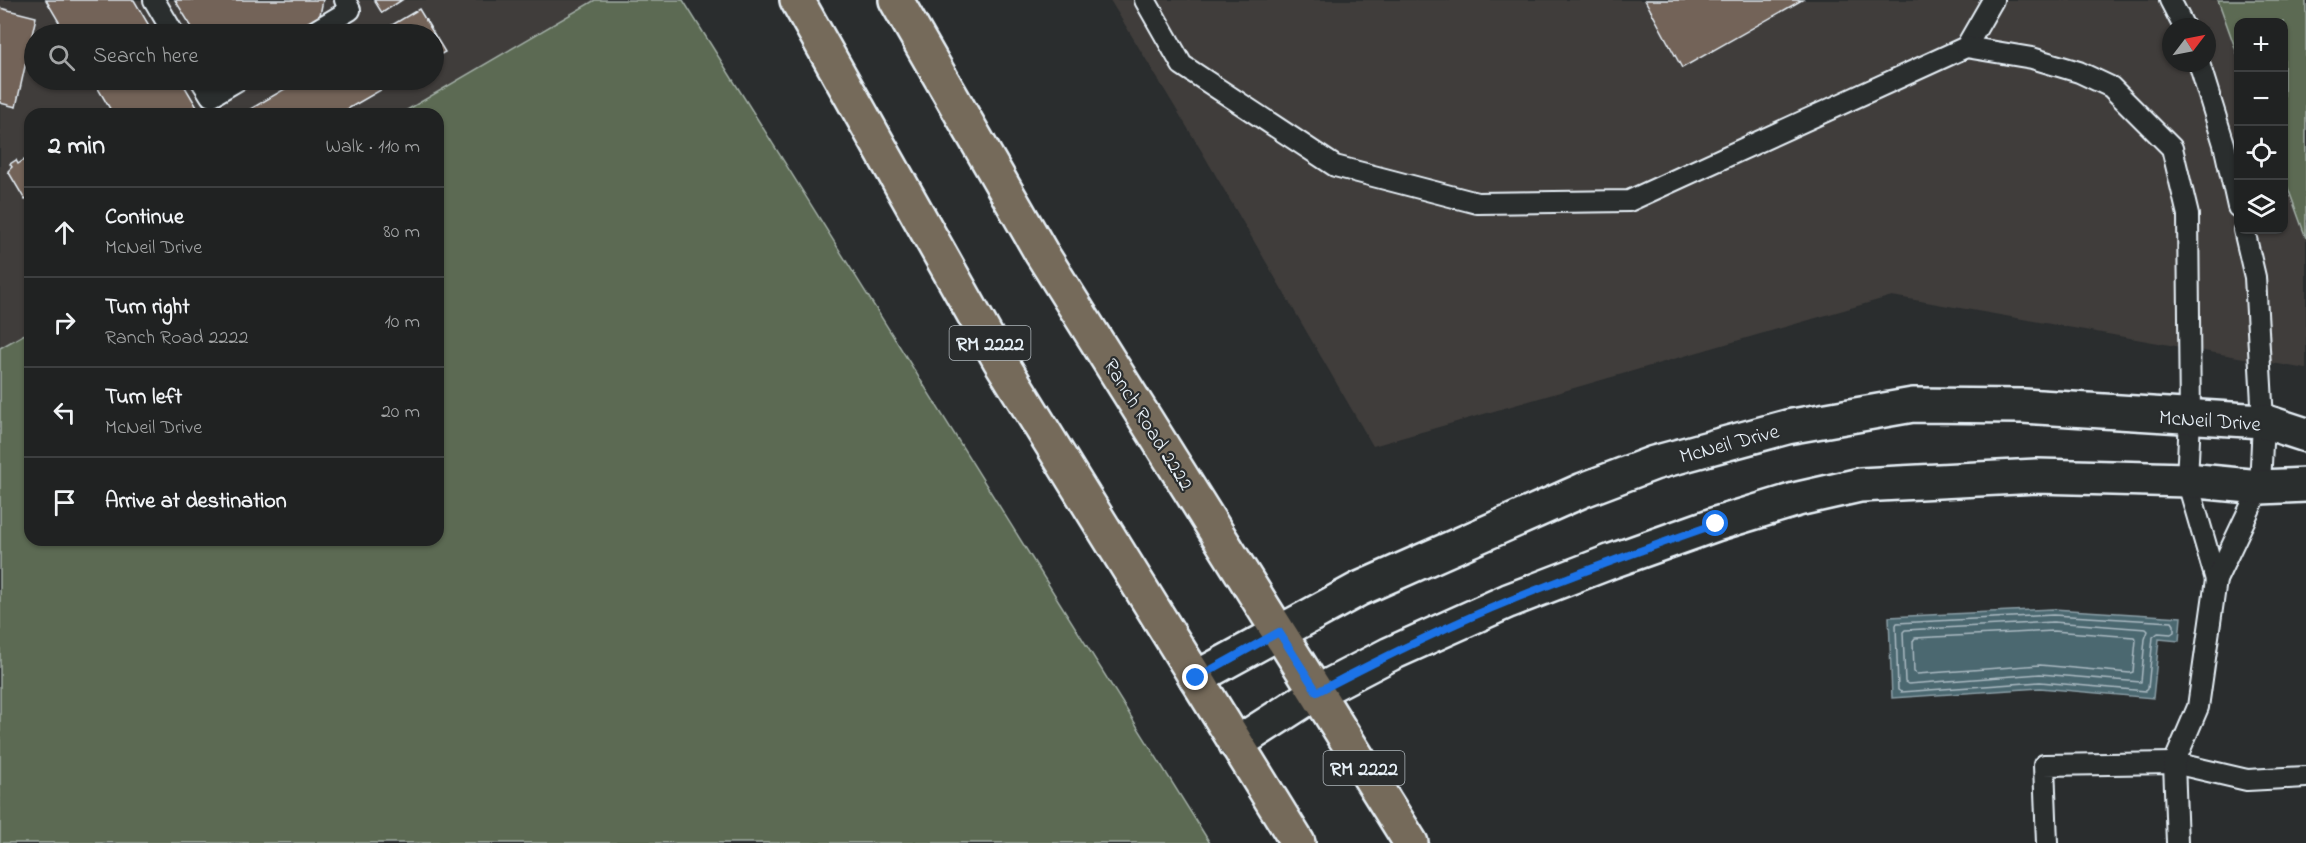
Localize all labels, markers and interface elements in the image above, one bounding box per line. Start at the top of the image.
north arrow [2162,18,2216,72]
map controls [2234,18,2288,234]
button: + [2234,18,2288,72]
search box [24,24,444,90]
icon: search [45,41,78,74]
text: Search here [93,41,198,73]
button: − [2234,72,2288,126]
button: locate [2234,126,2288,180]
text: 2 min [48,128,105,166]
text: Walk · 110 m [325,133,420,162]
button: layers [2234,180,2288,234]
text: Continue [105,202,184,234]
icon: ahead [48,216,81,249]
text: 80 m [383,218,420,247]
text: McNeil Drive [105,234,202,263]
text: Turn right [105,292,190,324]
icon: right [48,306,81,339]
text: 10 m [384,308,420,337]
text: Ranch Road 2222 [105,324,248,353]
road number: RM 2222 [950,326,1030,360]
street label: Ranch Road 2222 [1095,353,1200,497]
text: Turn left [105,382,182,414]
icon: left [48,396,81,429]
text: 20 m [381,398,420,427]
street label: McNeil Drive [2158,403,2262,441]
text: McNeil Drive [105,414,202,443]
street label: McNeil Drive [1676,417,1783,473]
icon: arrive [48,486,81,519]
text: Arrive at destination [105,486,287,518]
route start [1702,510,1728,536]
route end [1182,664,1208,690]
road number: RM 2222 [1324,751,1404,785]

